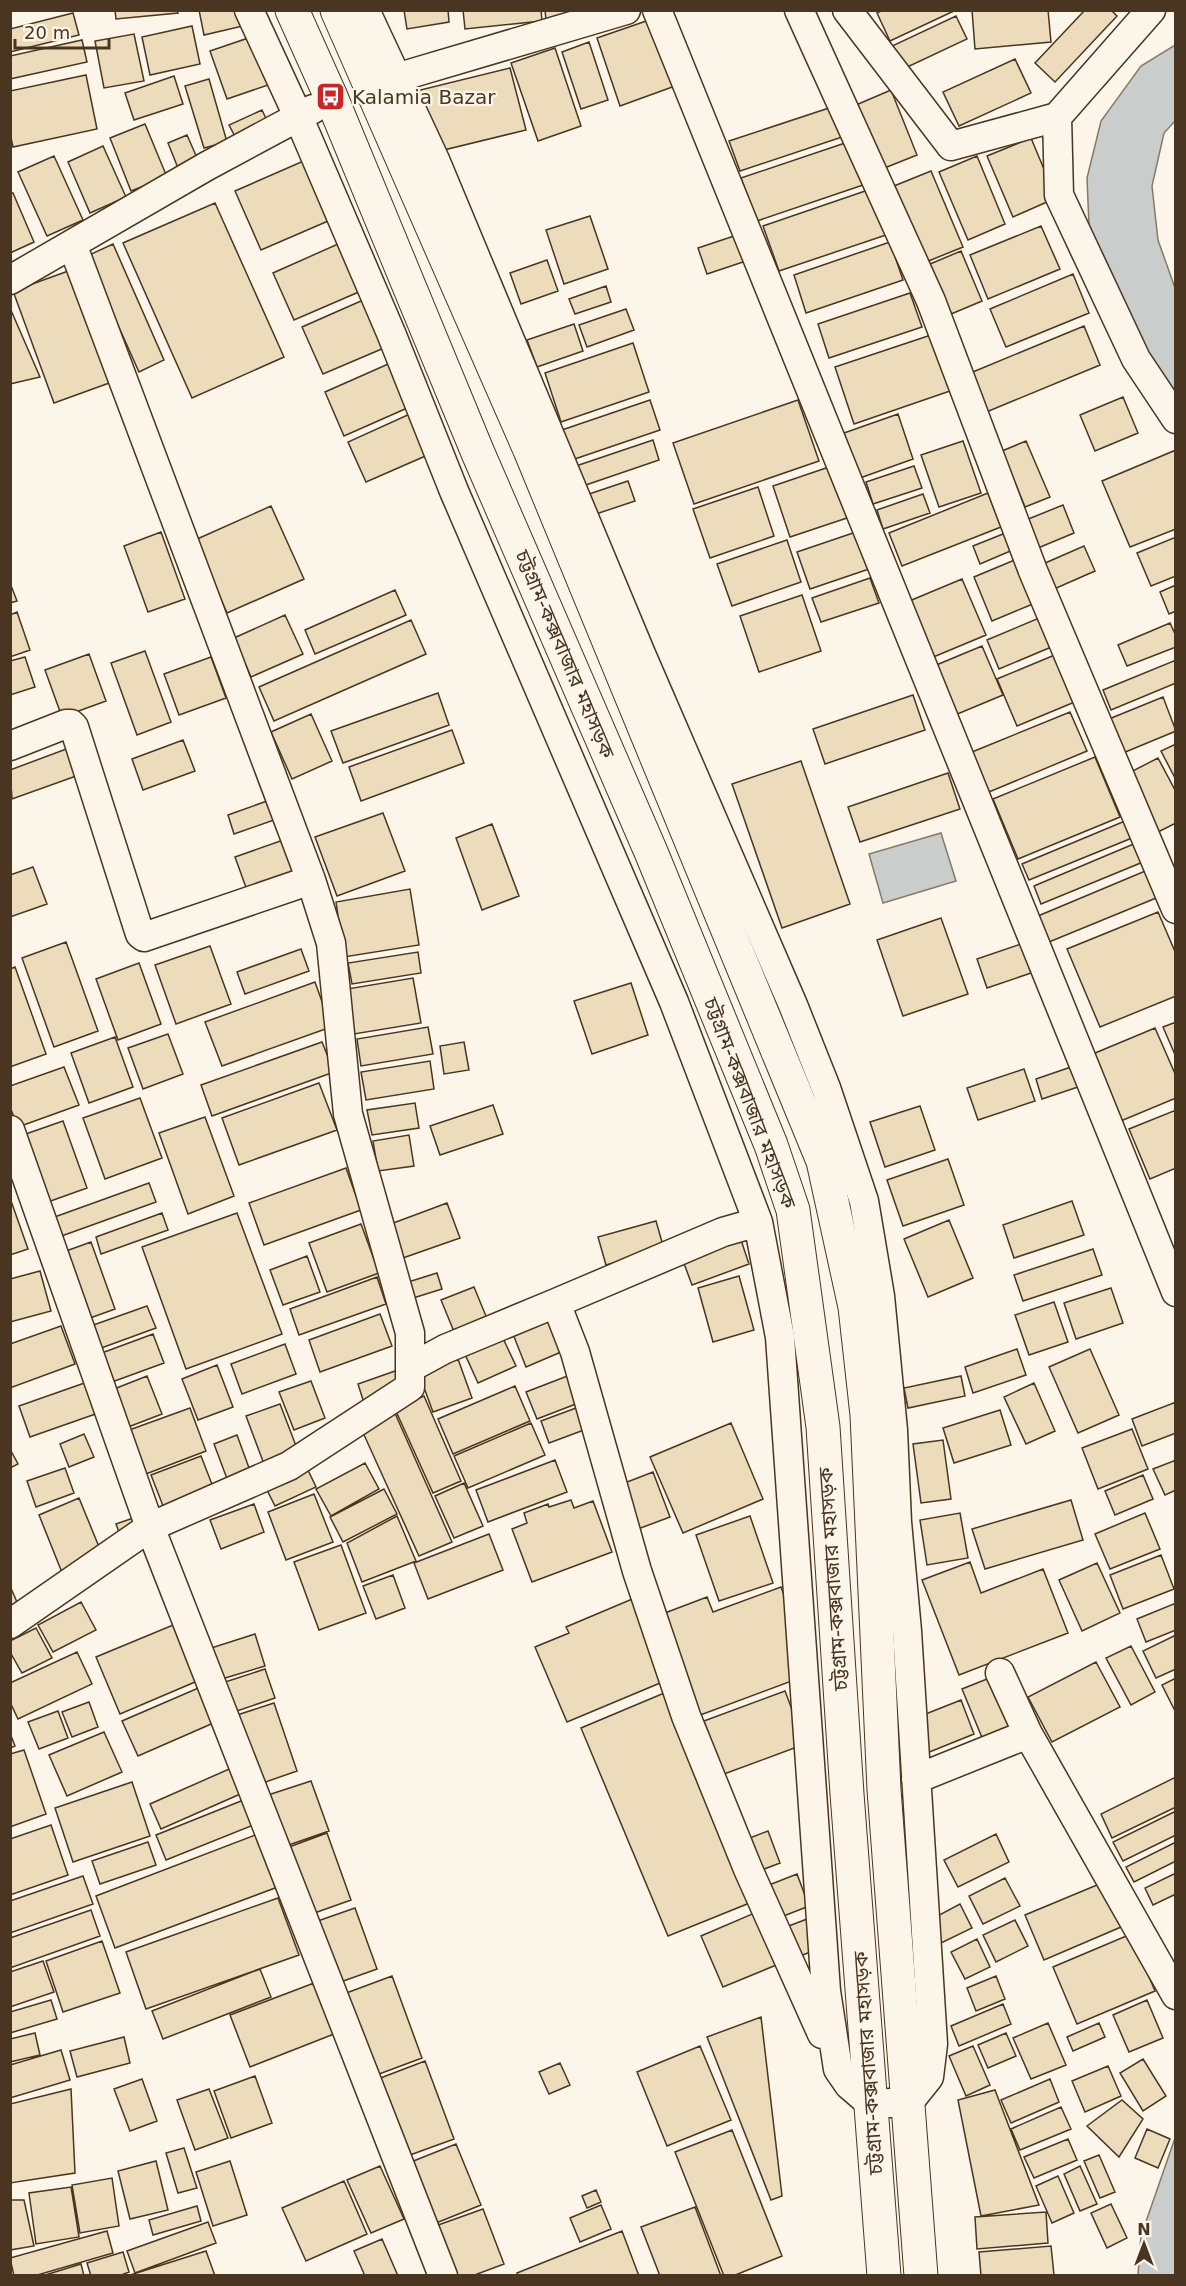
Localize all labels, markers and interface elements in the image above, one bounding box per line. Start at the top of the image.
scale bar [15,12,110,50]
text: 20 m [24,22,70,43]
bus stop icon: Kalamia Bazar [315,81,347,113]
place label: Kalamia Bazar [352,85,496,109]
street label: চট্টগ্রাম-কক্সবাজার মহাসড়ক [510,545,620,762]
street label: চট্টগ্রাম-কক্সবাজার মহাসড়ক [698,993,802,1213]
street label: চট্টগ্রাম-কক্সবাজার মহাসড়ক [813,1466,853,1692]
street label: চট্টগ্রাম-কক্সবাজার মহাসড়ক [848,1950,888,2176]
north arrow [1114,2214,1174,2274]
text: N [1137,2220,1151,2239]

